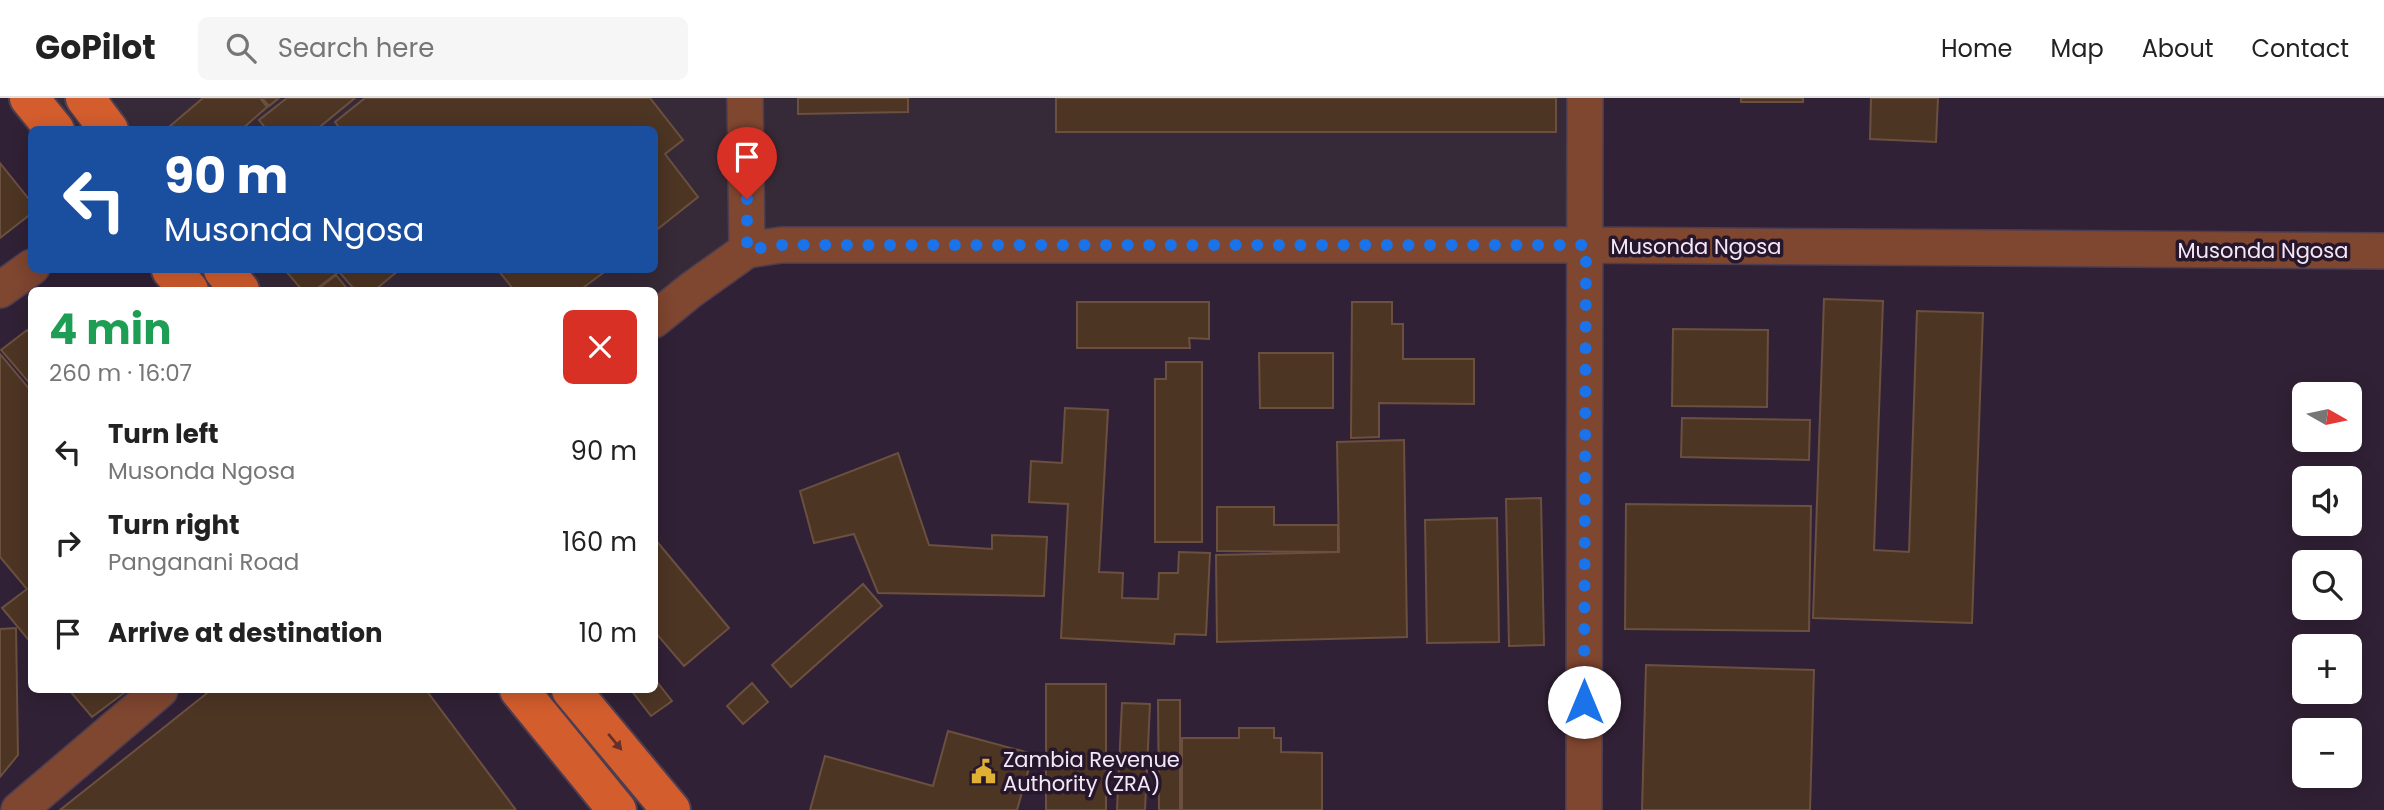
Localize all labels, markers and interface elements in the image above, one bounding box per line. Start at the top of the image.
search box [198,17,688,80]
text: GoPilot [35,24,156,71]
icon: search [222,29,260,67]
text: Search here [278,30,434,66]
text: Home [1941,32,2013,65]
text: Map [2051,32,2104,65]
text: About [2142,32,2213,65]
text: Contact [2251,32,2349,65]
pin [717,127,777,199]
icon: arrive [728,138,766,176]
text: 90 m [164,142,288,210]
icon: left [49,154,140,245]
text: Musonda Ngosa [164,207,424,252]
street label: Musonda Ngosa [1611,232,1781,261]
street label: Musonda Ngosa [2178,236,2348,265]
text: 4 min [49,300,172,359]
button: close [563,310,637,384]
text: 260 m · 16:07 [49,357,192,389]
north arrow [2292,382,2362,452]
map controls [2292,382,2362,788]
text: Turn left [108,416,219,452]
icon: left [49,433,87,471]
text: 90 m [571,433,637,469]
text: Musonda Ngosa [108,455,295,487]
button: sound [2292,466,2362,536]
text: Turn right [108,507,240,543]
icon: right [49,524,87,562]
text: 160 m [562,524,637,560]
text: Panganani Road [108,546,299,578]
button: search [2292,550,2362,620]
icon: arrive [49,615,87,653]
text: Arrive at destination [108,615,383,651]
text: 10 m [579,615,637,651]
button: + [2292,634,2362,704]
position arrow [1547,665,1621,739]
button: − [2292,718,2362,788]
one-way arrow [607,733,622,751]
place label: Zambia Revenue Authority (ZRA) [1003,745,1180,798]
public building icon: Zambia Revenue Authority (ZRA) [969,757,997,785]

